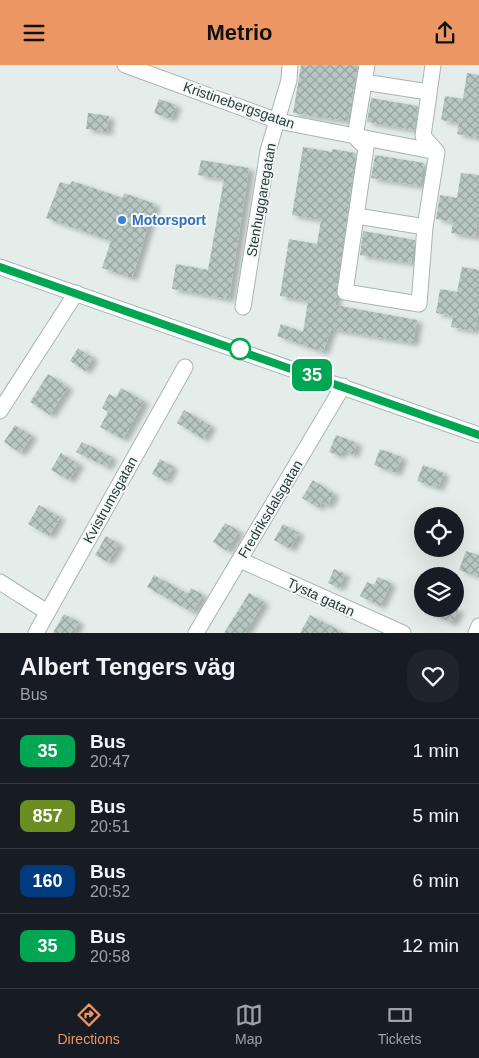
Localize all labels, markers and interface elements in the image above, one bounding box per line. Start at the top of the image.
icon: menu [20,19,48,47]
icon: share [431,19,459,47]
text: Metrio [207,20,273,45]
street label: Kristinebergsgatan [181,78,297,132]
street label: Stenhuggaregatan [243,142,279,258]
place label: Motorsport [132,212,206,228]
marker: Motorsport [116,214,128,226]
unlabelled marker [229,338,251,360]
line badge: 35 [290,359,334,391]
text: 35 [302,365,322,385]
street label: Kvistrumsgatan [80,454,140,546]
street label: Fredriksdalsgatan [234,457,306,561]
map controls [414,507,464,617]
button: locate [414,507,464,557]
button: layers [414,567,464,617]
street label: Tysta gatan [285,574,357,620]
button: heart [407,650,459,702]
text: Albert Tengers väg [20,653,236,680]
text: Bus [20,686,48,703]
text: Bus [90,731,126,752]
text: 1 min [413,740,459,761]
text: 35 [37,741,58,761]
text: 20:47 [90,753,130,770]
text: Bus [90,796,126,817]
text: 5 min [413,805,459,826]
text: 857 [32,806,63,826]
text: 20:51 [90,818,130,835]
text: Bus [90,861,126,882]
text: 6 min [413,870,459,891]
text: 160 [32,871,63,891]
text: 20:52 [90,883,130,900]
text: Bus [90,926,126,947]
text: 12 min [402,935,459,956]
text: 35 [37,936,58,956]
text: 20:58 [90,948,130,965]
tab: Directions [57,1001,120,1047]
tab: Map [235,1001,263,1047]
tab: Tickets [378,1001,422,1047]

